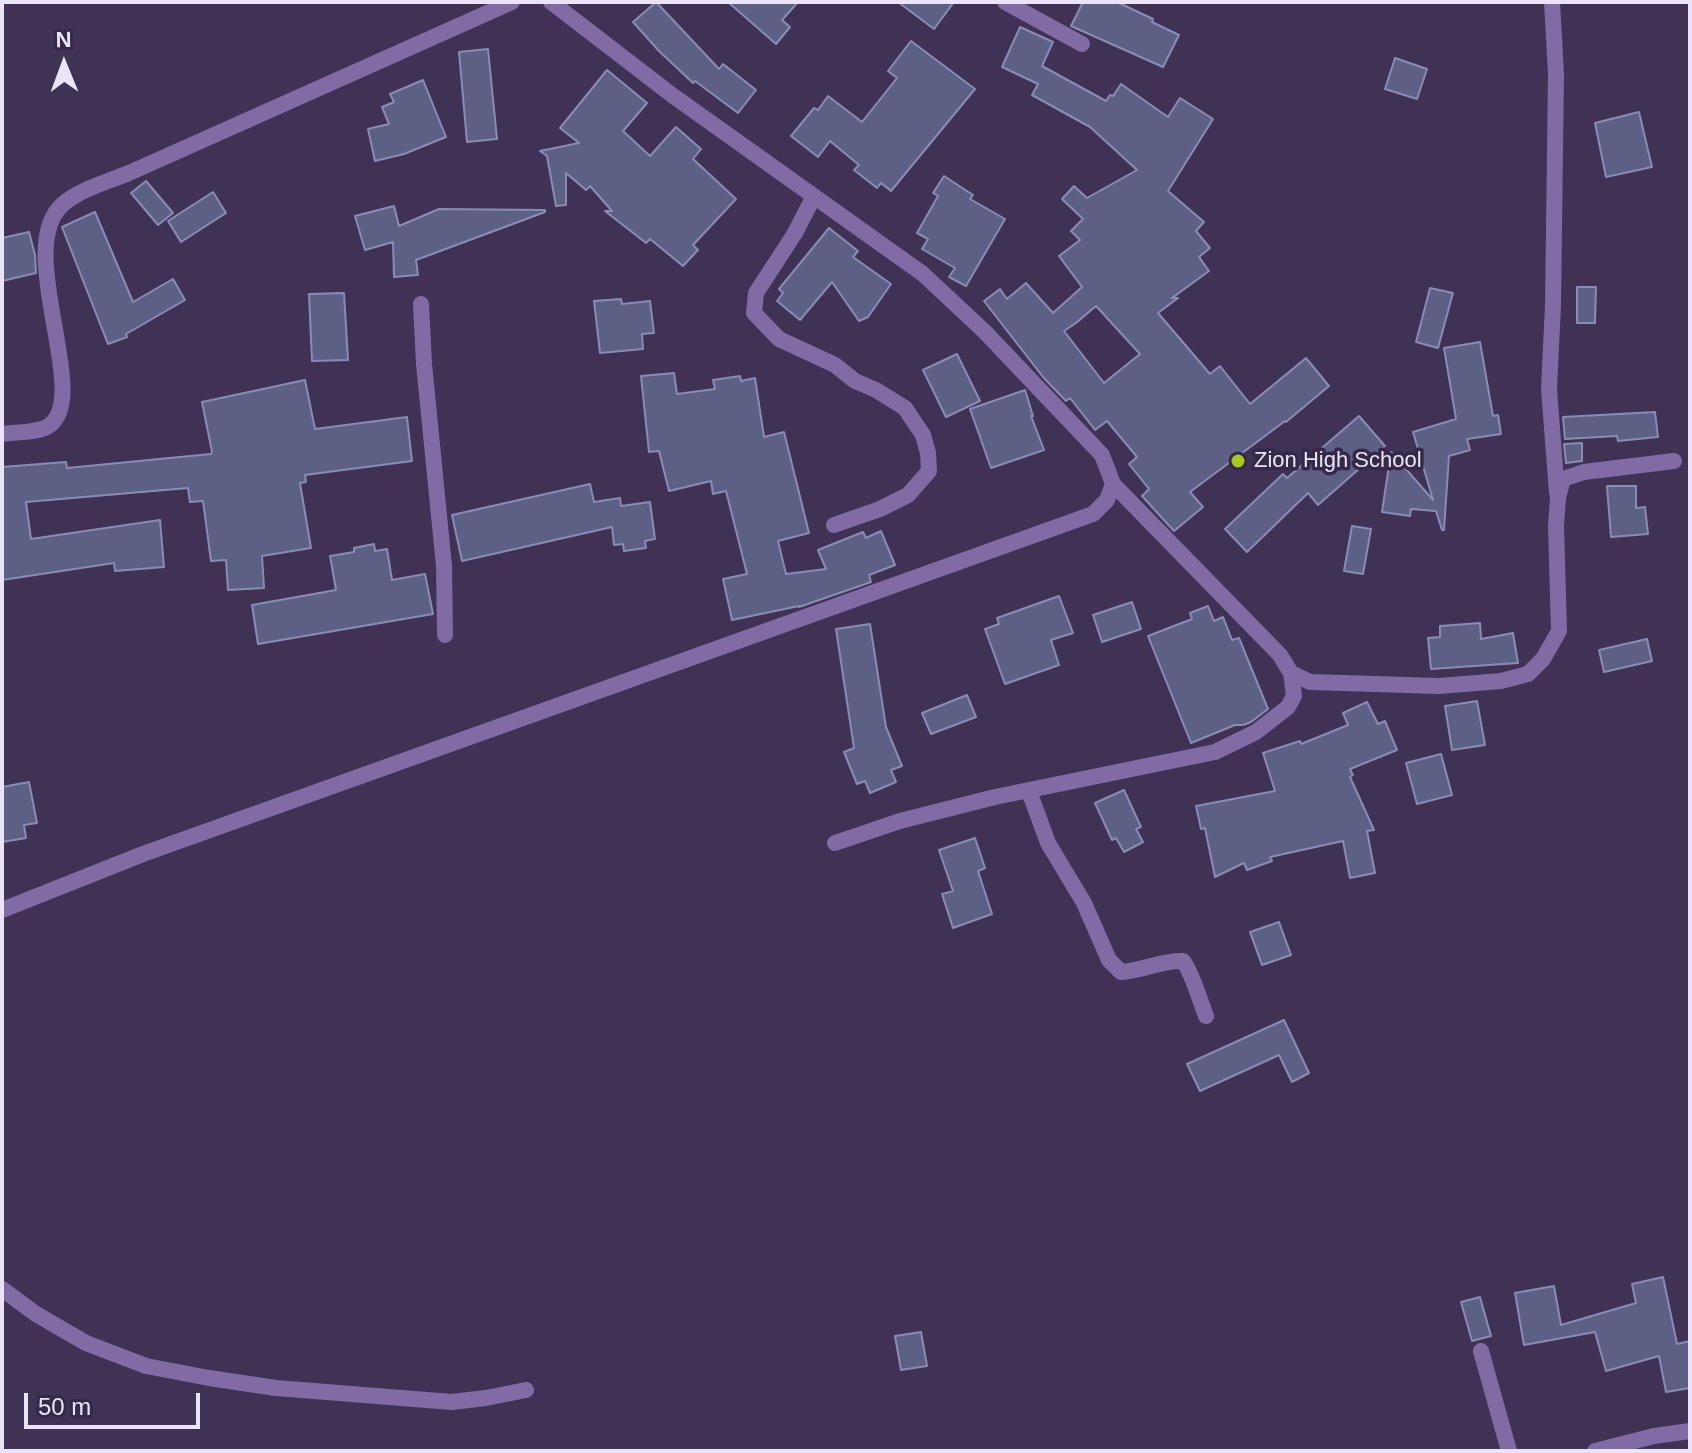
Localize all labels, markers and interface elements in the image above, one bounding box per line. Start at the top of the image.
north arrow [24,24,104,104]
text: N [55,27,72,52]
place label: Zion High School [1254,448,1422,474]
marker: Zion High School [1229,452,1247,470]
scale bar [28,1377,204,1427]
text: 50 m [38,1393,91,1420]

